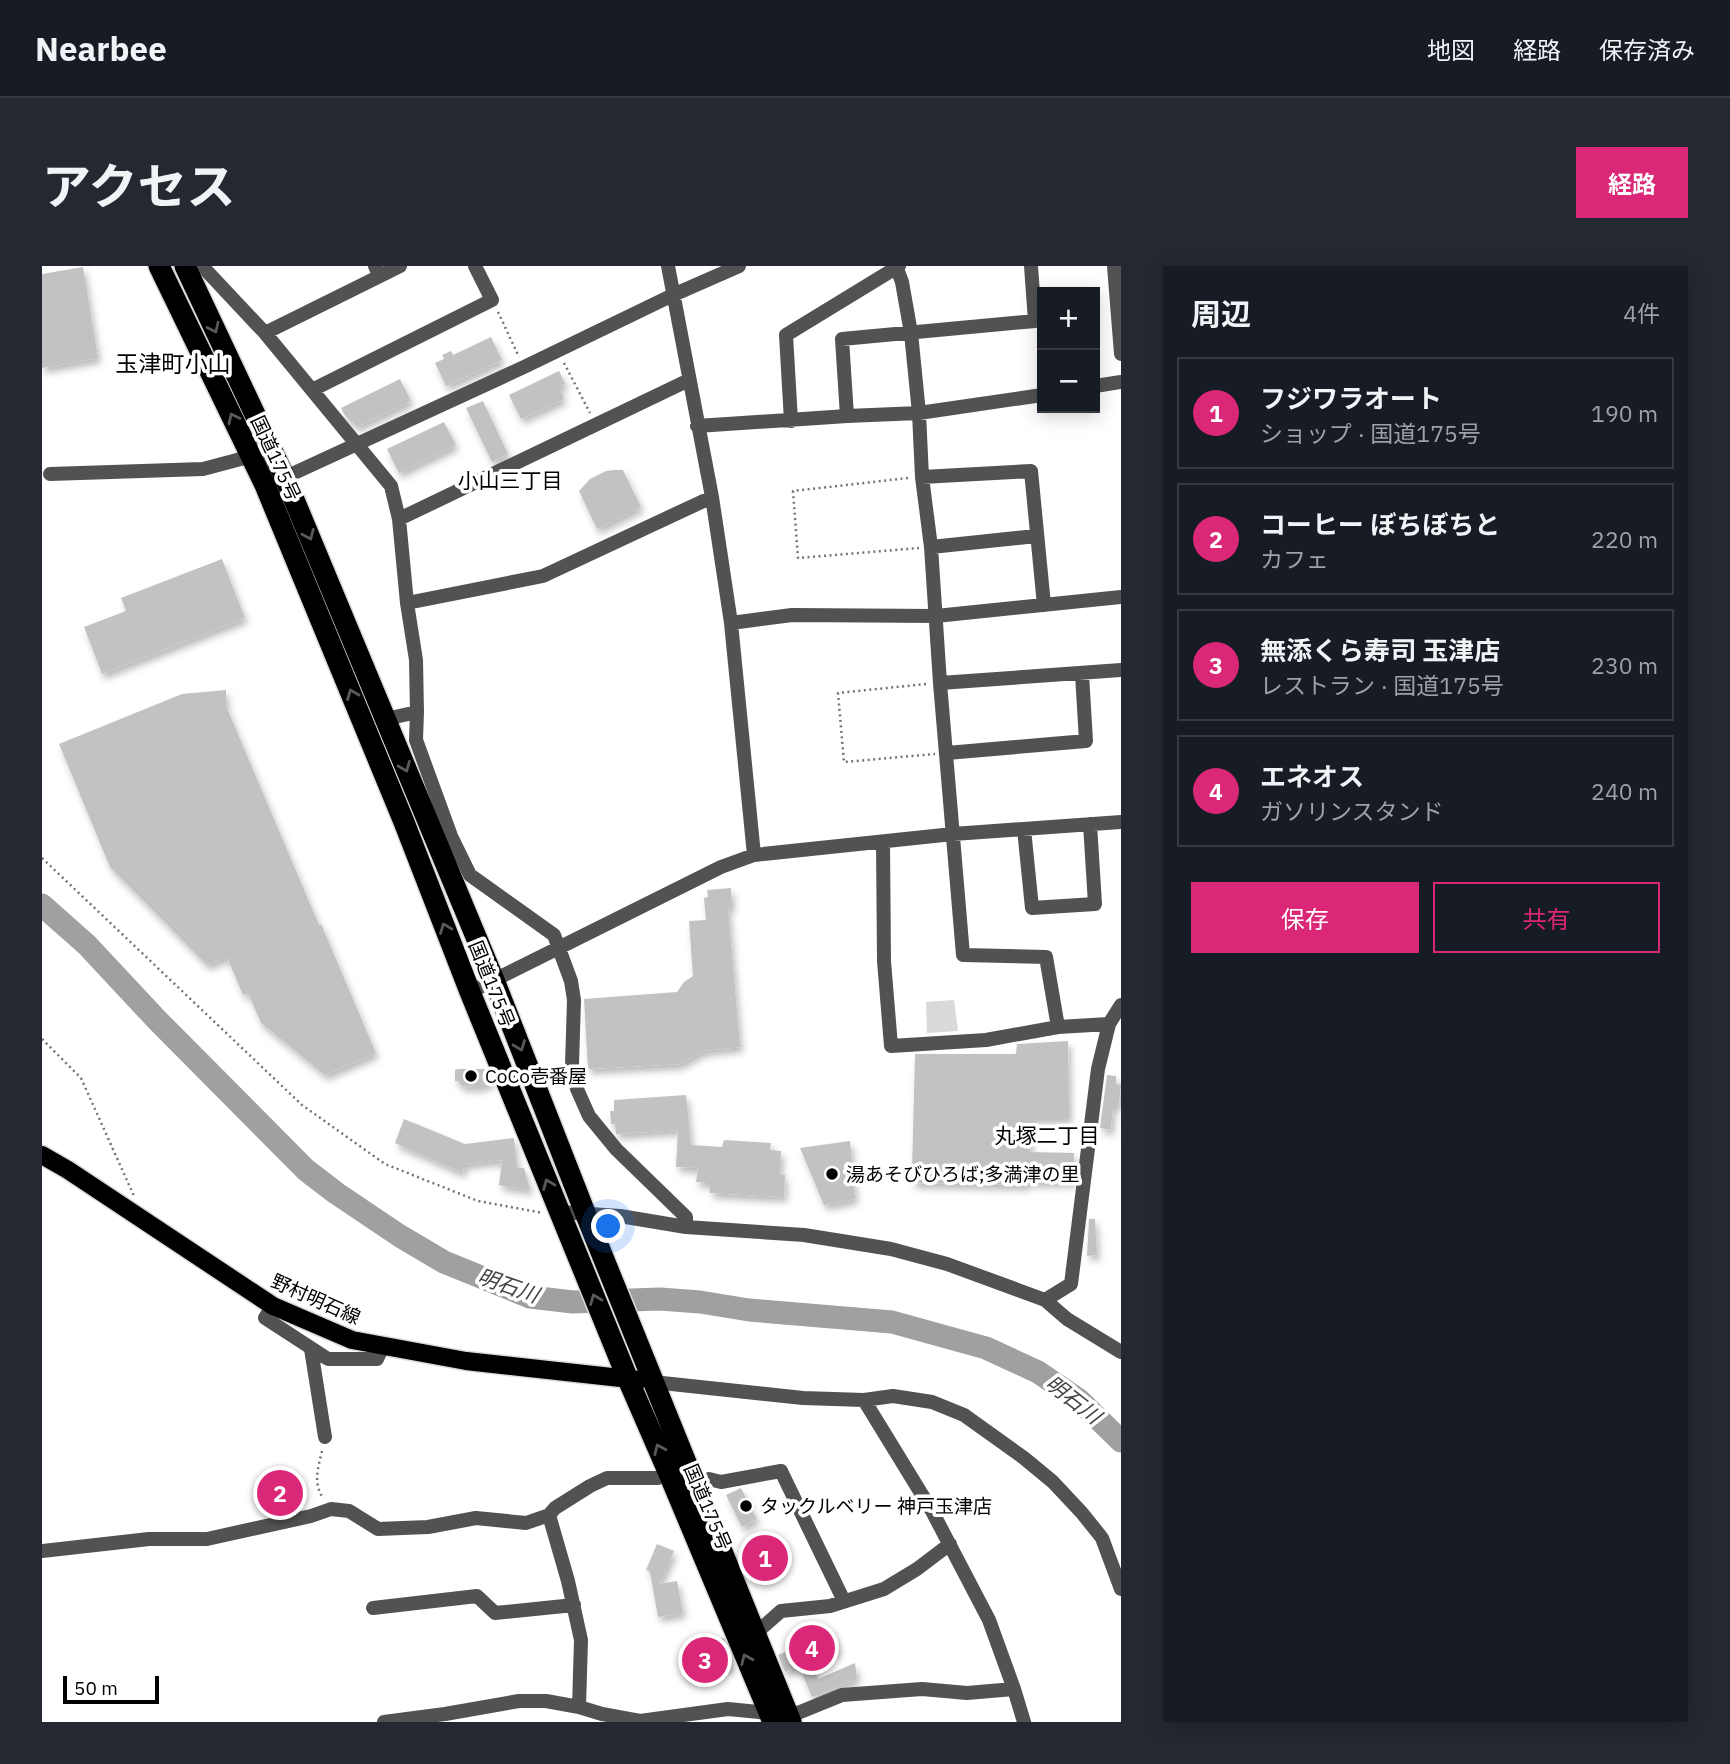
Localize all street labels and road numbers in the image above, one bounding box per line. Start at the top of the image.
street label: 国道175号 [246,412,306,504]
street label: 国道175号 [464,937,520,1031]
street label: 野村明石線 [268,1269,364,1329]
street label: 国道175号 [679,1460,737,1554]

